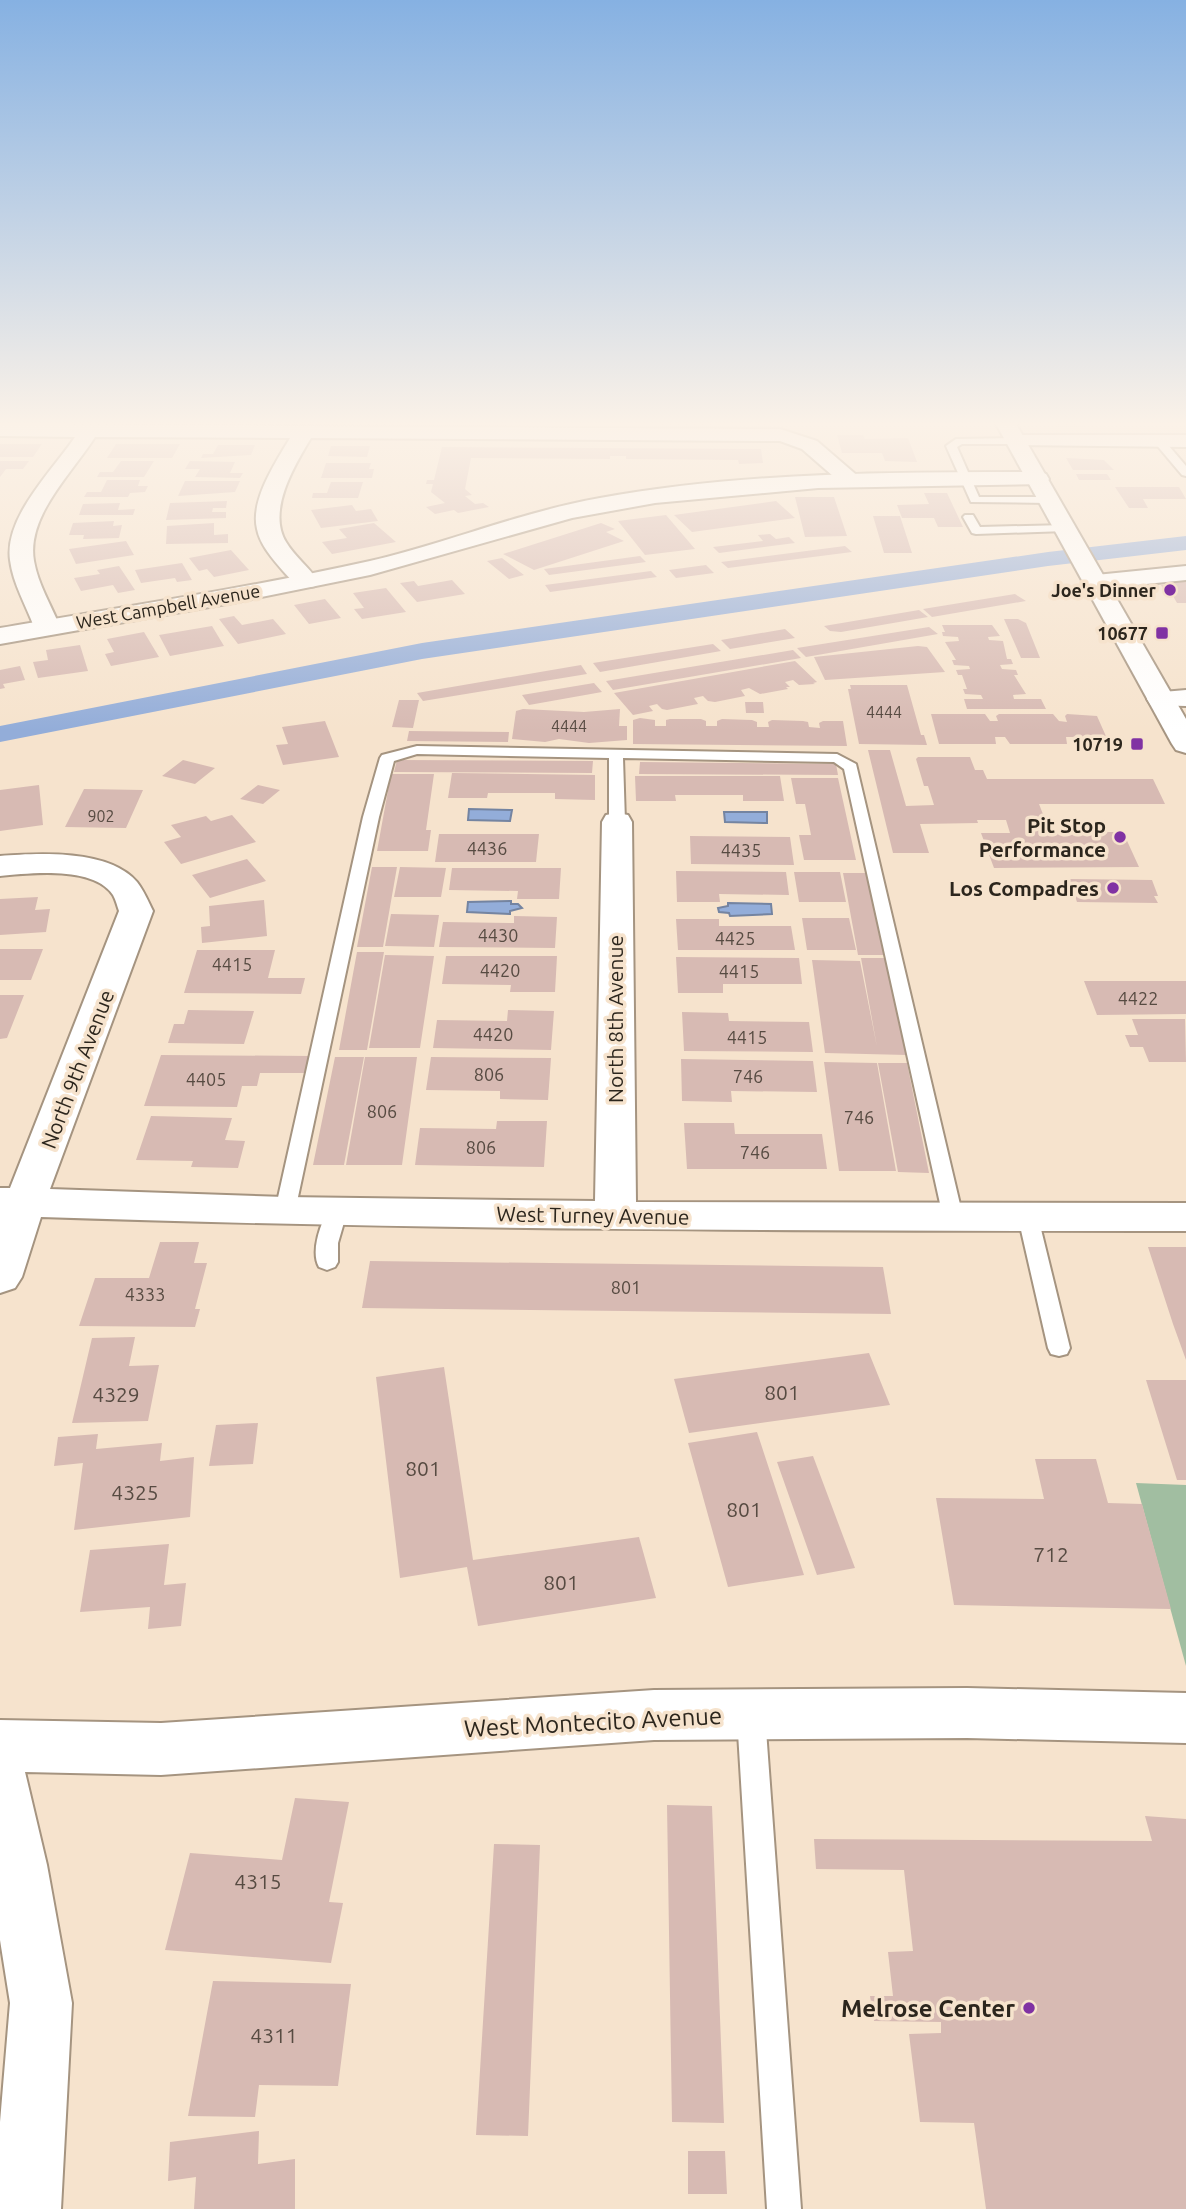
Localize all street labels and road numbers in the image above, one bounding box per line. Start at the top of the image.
street label: West Campbell Avenue [74,580,262,632]
street label: North 8th Avenue [603,935,627,1103]
street label: North 9th Avenue [36,986,118,1152]
street label: West Turney Avenue [496,1201,690,1229]
street label: West Montecito Avenue [463,1702,723,1742]

